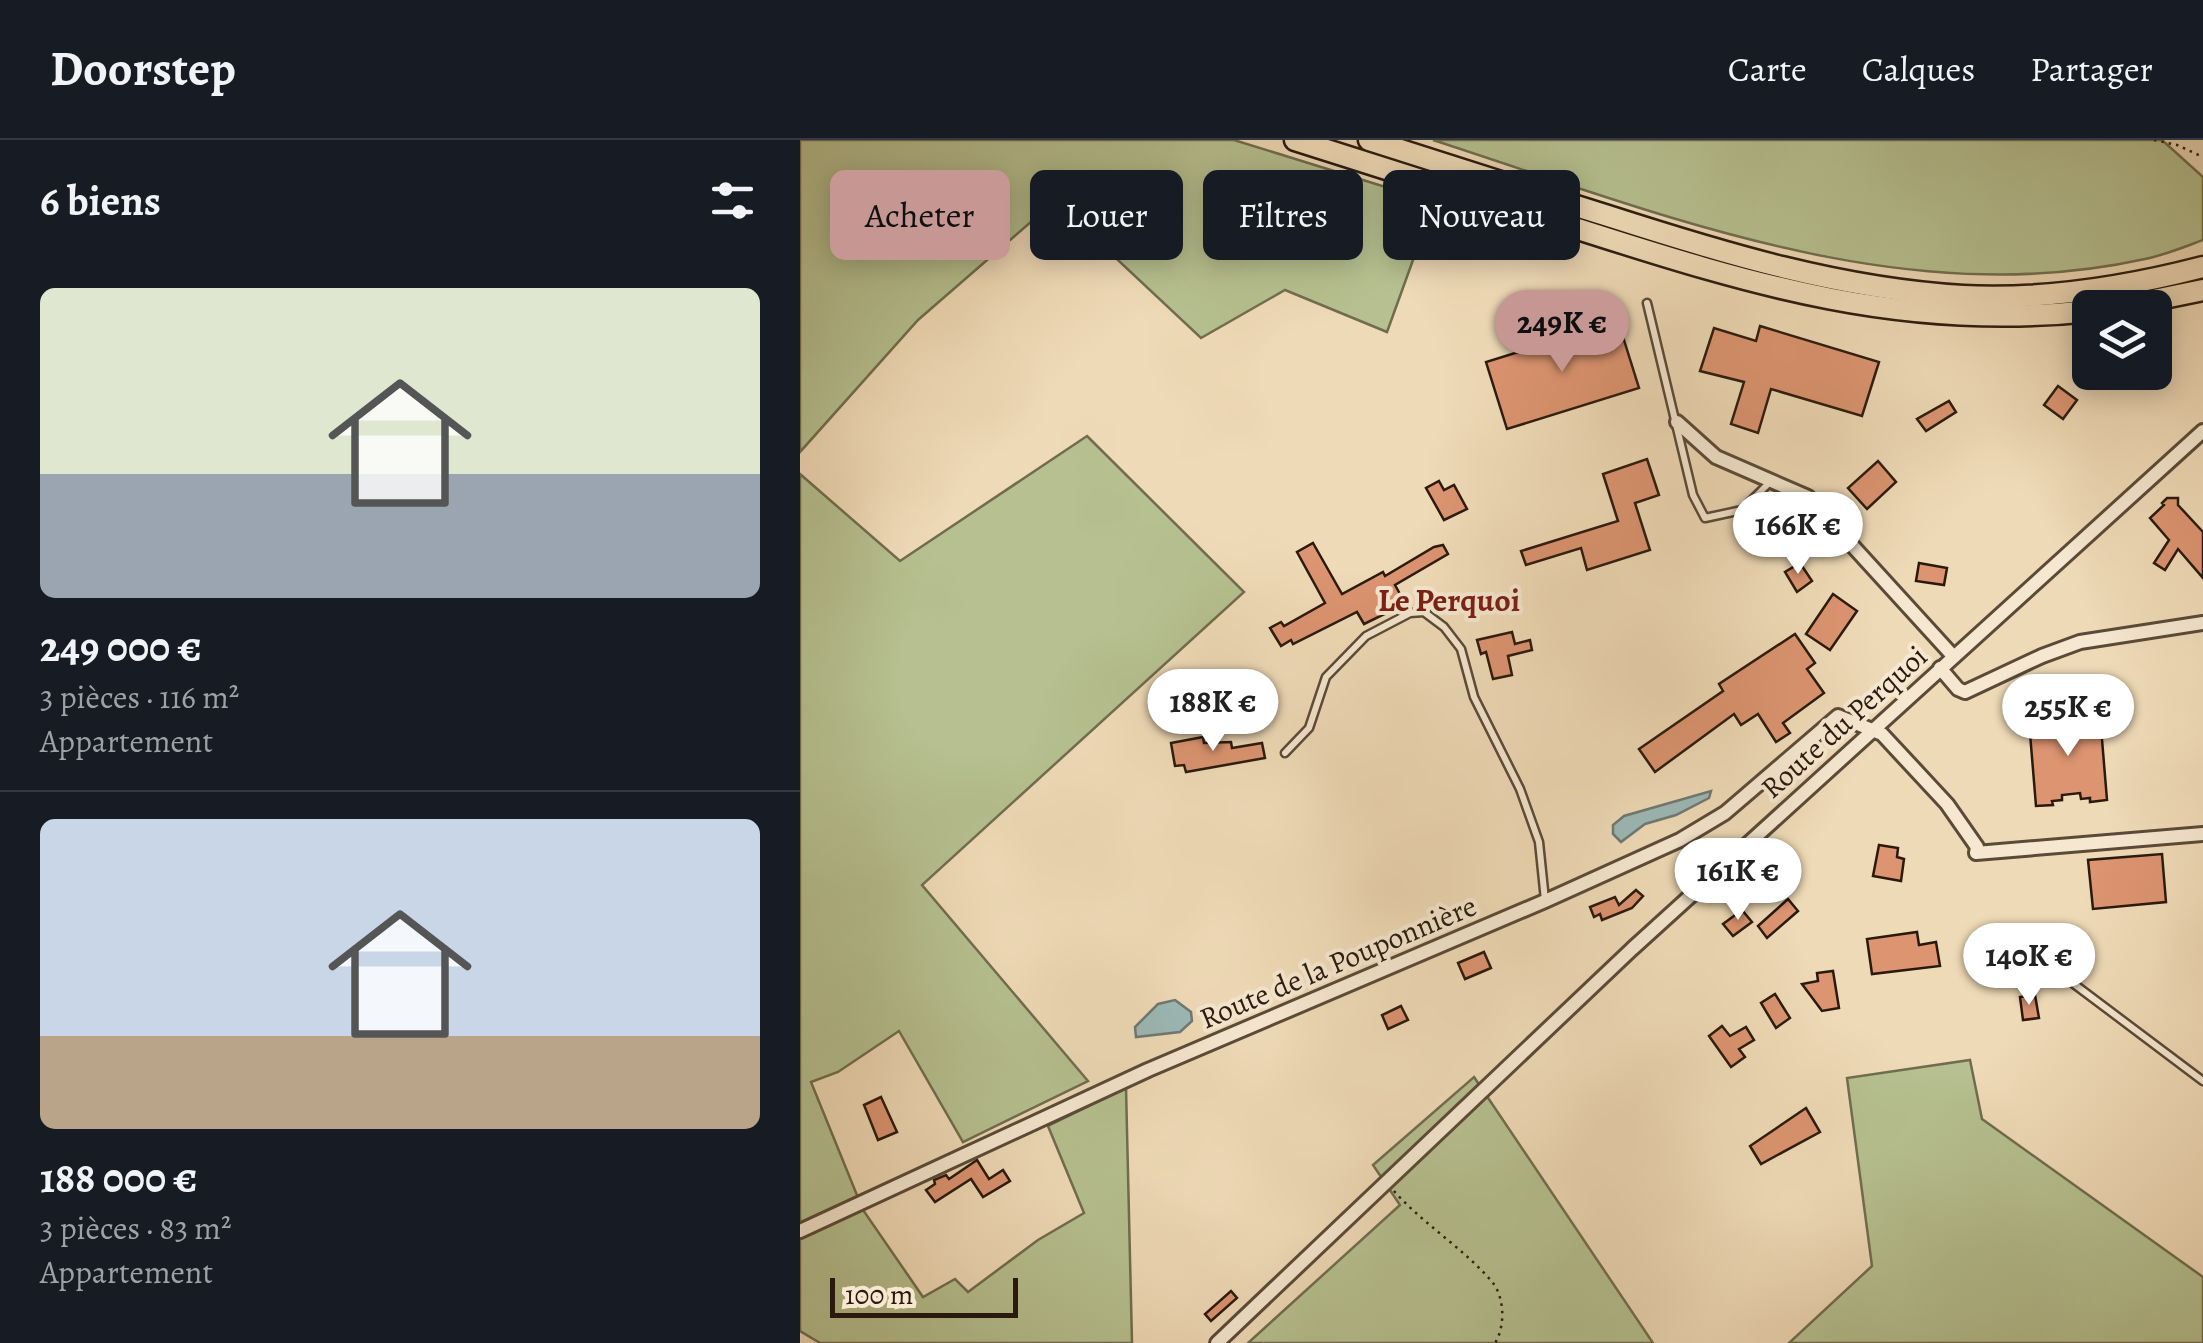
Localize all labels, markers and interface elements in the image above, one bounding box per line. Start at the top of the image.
text: Doorstep [50,36,236,102]
text: Carte [1728,45,1807,93]
text: Calques [1862,45,1975,93]
text: Partager [2030,45,2153,93]
chip: Acheter [830,170,1010,260]
chip: Louer [1030,170,1183,260]
chip: Filtres [1203,170,1363,260]
chip: Nouveau [1383,170,1580,260]
text: 6 biens [40,172,161,229]
icon: filters [705,173,760,228]
pin: 249K € [1481,290,1643,375]
map controls [2072,290,2172,390]
button: layers [2072,290,2172,390]
text: 249K € [1517,300,1607,344]
icon: home [310,353,490,533]
pin: 166K € [1717,492,1879,577]
text: 166K € [1755,502,1841,546]
district label: Le Perquoi [1378,578,1520,622]
text: 249 000 € [40,618,202,675]
street label: Route du Perquoi [1752,637,1936,807]
pin: 188K € [1132,669,1294,754]
pin: 255K € [1987,674,2149,759]
text: 3 pièces · 116 m² [40,675,239,719]
text: 188K € [1169,679,1257,723]
text: 255K € [2024,684,2112,728]
text: Appartement [40,719,213,763]
pin: 161K € [1657,838,1819,923]
text: 161K € [1697,848,1779,892]
icon: home [310,884,490,1064]
street label: Route de la Pouponnière [1193,886,1483,1038]
pin: 140K € [1948,923,2110,1008]
text: 140K € [1985,933,2073,977]
text: 188 000 € [40,1149,197,1206]
text: 3 pièces · 83 m² [40,1206,232,1250]
text: Appartement [40,1250,213,1294]
scale bar [830,1273,1018,1318]
text: 100 m [845,1276,913,1314]

